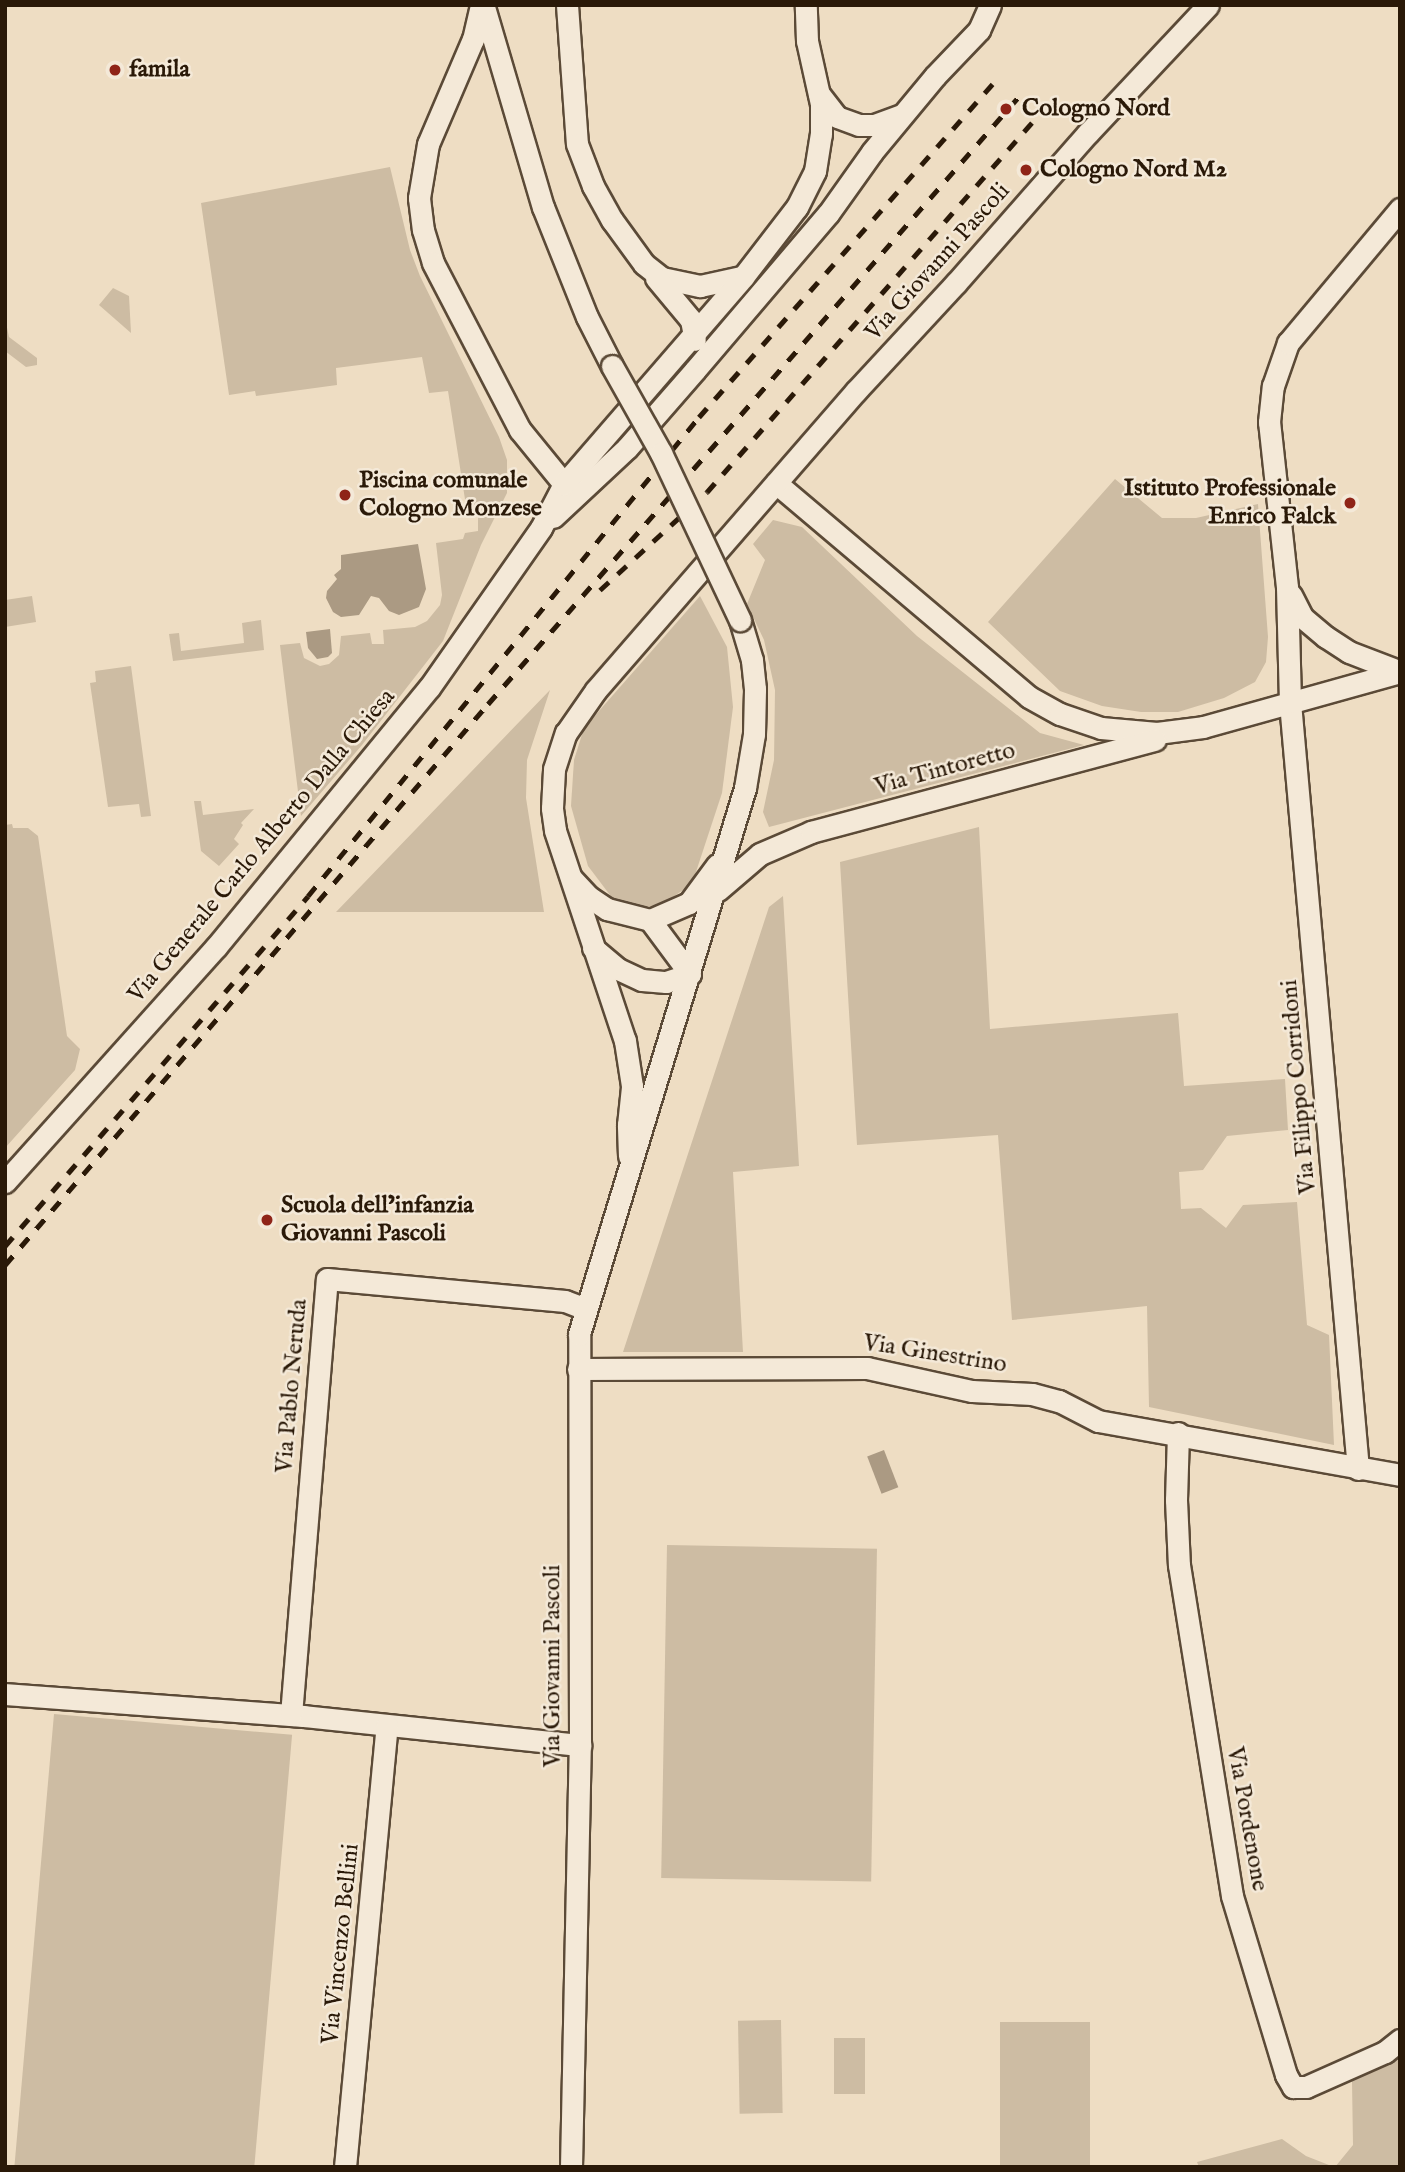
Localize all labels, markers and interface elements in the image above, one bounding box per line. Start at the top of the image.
place label: famila [129,56,190,84]
marker: famila [107,62,123,78]
place label: Cologno Nord [1022,95,1170,123]
marker: Cologno Nord [996,99,1016,119]
place label: Cologno Nord M2 [1040,156,1227,184]
marker: Cologno Nord M2 [1018,162,1034,178]
street label: Via Giovanni Pascoli [860,177,1016,347]
place label: Piscina comunale Cologno Monzese [359,467,542,523]
place label: Istituto Professionale Enrico Falck [1124,475,1336,531]
marker: Piscina comunale Cologno Monzese [337,487,353,503]
marker: Istituto Professionale Enrico Falck [1342,495,1358,511]
street label: Via Generale Carlo Alberto Dalla Chiesa [122,683,402,1009]
street label: Via Tintoretto [871,736,1019,802]
street label: Via Filippo Corridoni [1275,978,1323,1196]
place label: Scuola dell’infanzia Giovanni Pascoli [281,1192,474,1248]
marker: Scuola dell’infanzia Giovanni Pascoli [259,1212,275,1228]
street label: Via Pablo Neruda [270,1298,314,1474]
street label: Via Ginestrino [861,1328,1009,1380]
street label: Via Giovanni Pascoli [539,1565,567,1767]
street label: Via Pordenone [1220,1745,1274,1893]
street label: Via Vincenzo Bellini [316,1842,366,2046]

